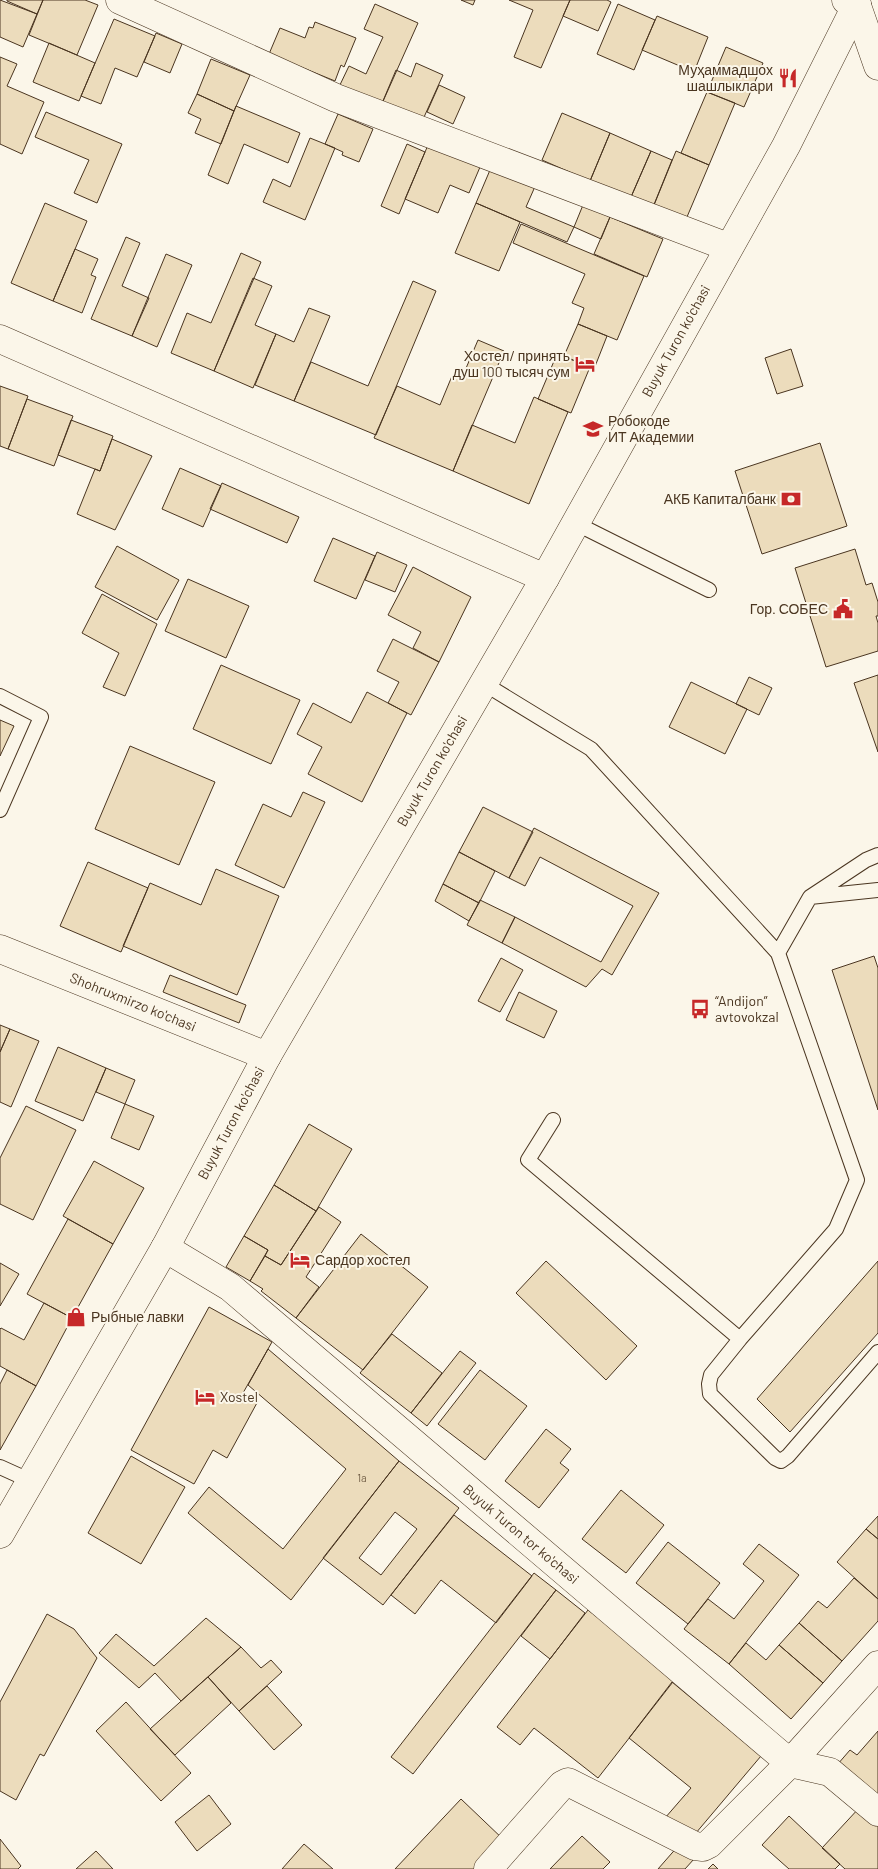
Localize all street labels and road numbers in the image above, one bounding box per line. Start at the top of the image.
street label: Buyuk Turon ko'chasi [638,282,713,400]
street label: Buyuk Turon ko'chasi [393,712,470,829]
street label: Shohruxmirzo ko'chasi [68,968,199,1035]
street label: Buyuk Turon ko'chasi [194,1063,267,1182]
street label: Buyuk Turon tor ko'chasi [460,1480,583,1587]

